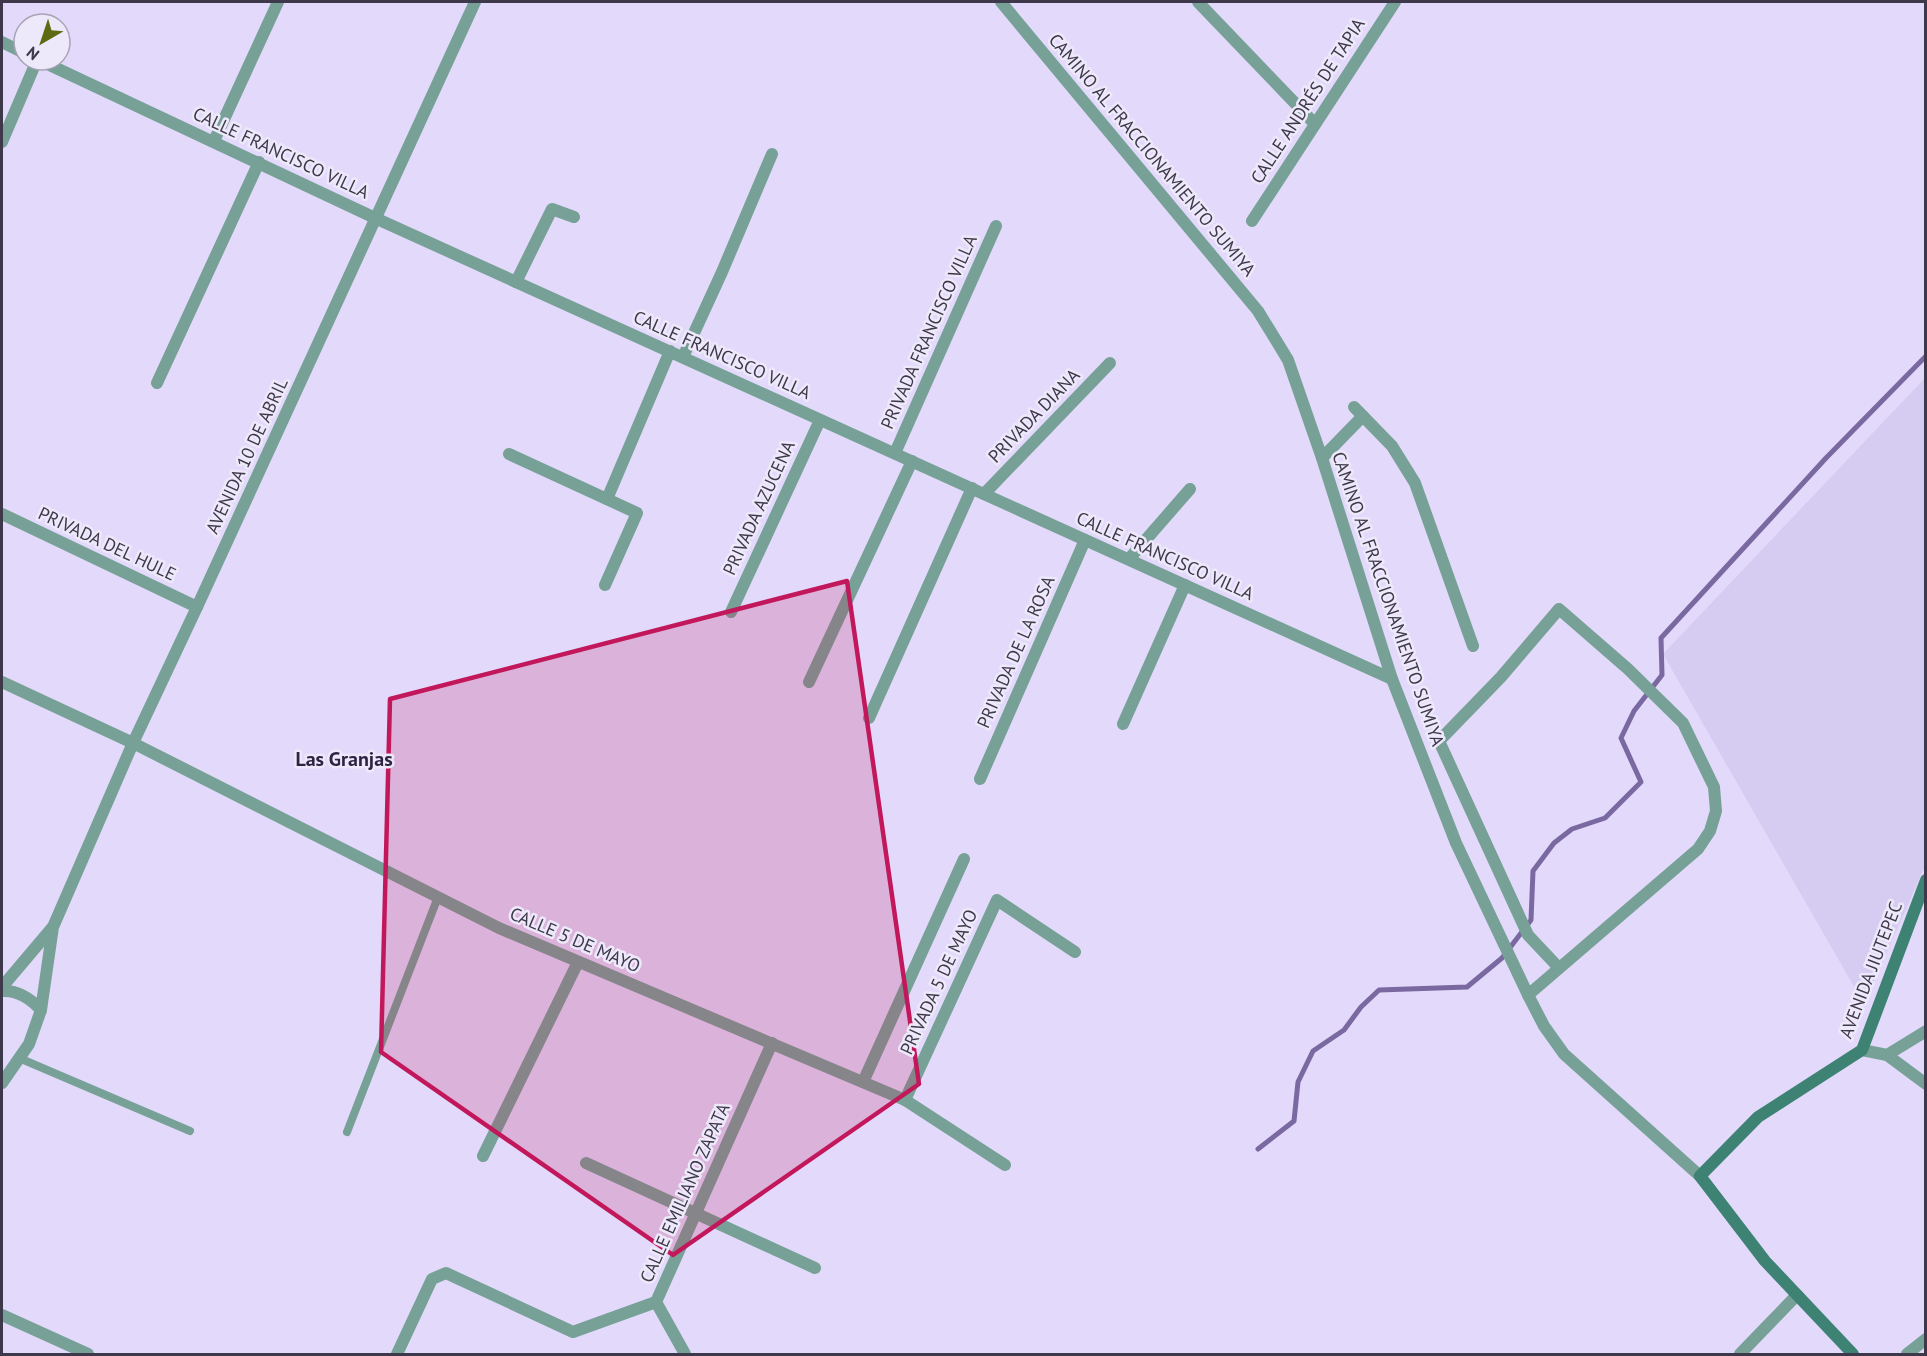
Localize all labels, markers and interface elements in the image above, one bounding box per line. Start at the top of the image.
north arrow [12,12,72,72]
street label: CALLE ANDRÉS DE TAPIA [1245,13,1370,188]
street label: CAMINO AL FRACCIONAMIENTO SUMIYA [1044,29,1261,281]
text: N [22,43,43,65]
street label: CALLE FRANCISCO VILLA [189,102,373,204]
street label: PRIVADA FRANCISCO VILLA [875,231,982,433]
street label: CALLE FRANCISCO VILLA [630,305,815,404]
street label: PRIVADA DIANA [983,363,1085,468]
street label: AVENIDA 10 DE ABRIL [200,374,293,537]
street label: PRIVADA AZUCENA [717,436,800,579]
street label: CAMINO AL FRACCIONAMIENTO SUMIYA [1327,449,1450,749]
street label: PRIVADA DEL HULE [35,502,180,586]
street label: CALLE FRANCISCO VILLA [1073,506,1258,605]
street label: PRIVADA DE LA ROSA [972,572,1060,732]
district label: Las Granjas [295,746,393,772]
street label: AVENIDA JIUTEPEC [1834,898,1907,1041]
street label: CALLE 5 DE MAYO [507,902,644,977]
street label: PRIVADA 5 DE MAYO [895,905,982,1058]
street label: CALLE EMILIANO ZAPATA [635,1099,735,1286]

